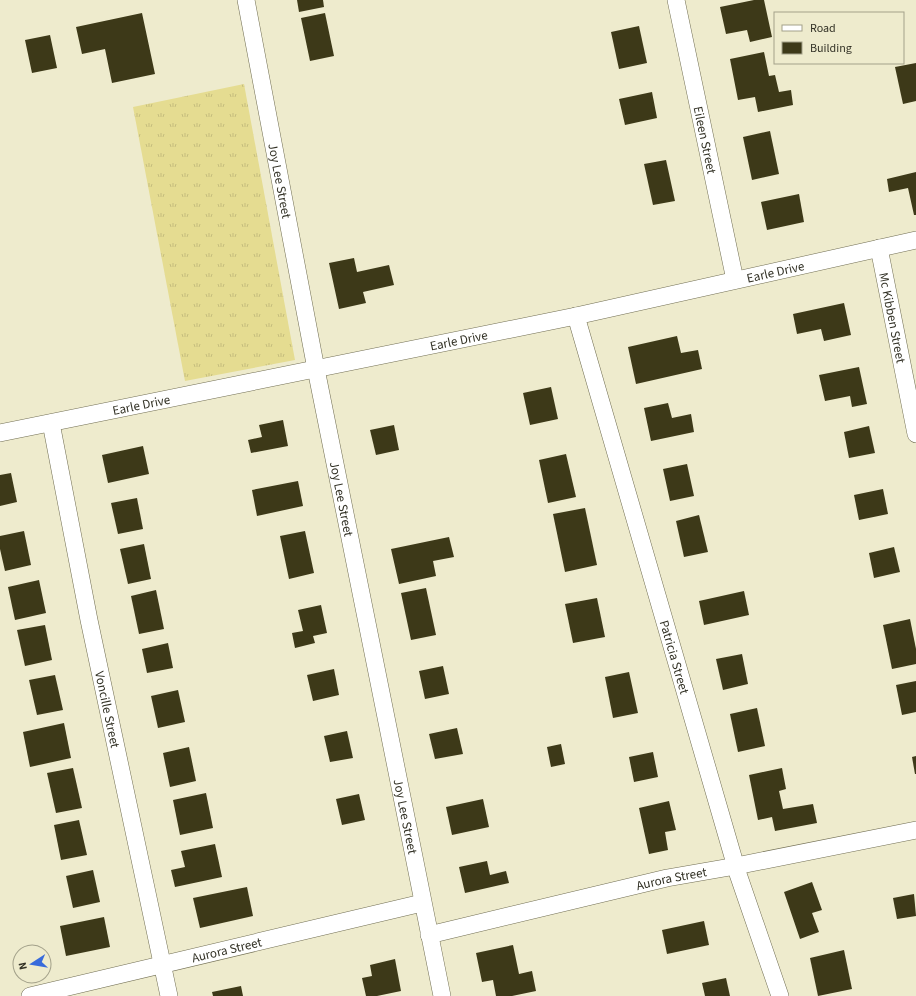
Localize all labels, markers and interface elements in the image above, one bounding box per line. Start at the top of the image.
legend [774,12,904,64]
text: Road [810,20,836,37]
text: Building [810,40,852,57]
street label: Eileen Street [689,105,721,176]
street label: Joy Lee Street [263,142,295,221]
street label: Earle Drive [745,257,806,288]
street label: Mc Kibben Street [874,271,910,365]
street label: Earle Drive [428,326,489,355]
street label: Earle Drive [111,391,172,420]
street label: Joy Lee Street [325,460,358,539]
street label: Patricia Street [655,618,693,697]
street label: Voncille Street [90,669,124,750]
street label: Joy Lee Street [389,778,421,856]
street label: Aurora Street [635,863,709,895]
street label: Aurora Street [190,933,264,967]
north arrow [12,944,52,984]
text: N [15,961,31,971]

